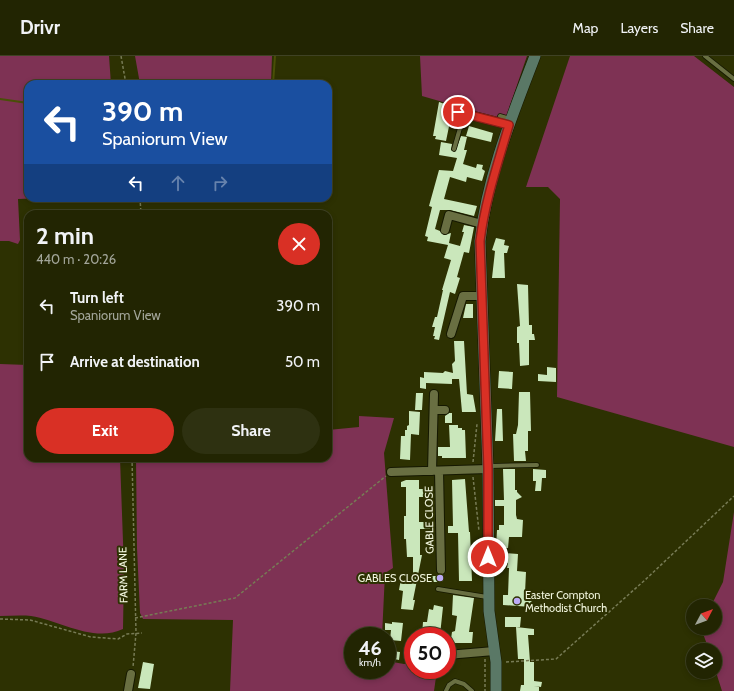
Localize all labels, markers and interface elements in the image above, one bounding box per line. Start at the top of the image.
text: Drivr [20,16,60,39]
text: Map [573,19,598,37]
text: Layers [620,19,658,37]
text: Share [680,19,714,37]
text: 390 m [102,94,183,128]
pin [441,95,475,129]
icon: left [36,96,88,148]
icon: arrive [447,101,469,123]
text: Spaniorum View [102,128,228,150]
icon: left [125,172,147,194]
icon: ahead [167,172,189,194]
icon: right [209,172,231,194]
text: 2 min [36,221,94,250]
button: close [278,223,320,265]
text: 440 m · 20:26 [36,251,116,267]
text: Turn left [70,289,124,307]
icon: left [36,295,58,317]
text: 390 m [276,297,320,315]
text: Spaniorum View [70,307,161,323]
icon: arrive [36,351,58,373]
text: Arrive at destination [70,353,200,371]
text: 50 m [285,353,320,371]
button: Exit [36,408,174,454]
button: Share [182,408,320,454]
street label: GABLE CLOSE [421,486,437,554]
position arrow [467,536,509,578]
street label: FARM LANE [116,547,130,603]
place label: GABLES CLOSE [358,571,432,585]
marker: GABLES CLOSE [435,573,445,583]
place label: Easter Compton Methodist Church [525,588,607,615]
marker: Easter Compton Methodist Church [512,596,522,606]
north arrow [686,599,722,635]
map controls [686,599,722,679]
speed limit sign: 50 [404,627,456,679]
text: 46 [358,636,382,660]
button: layers [686,643,722,679]
text: km/h [359,656,381,669]

